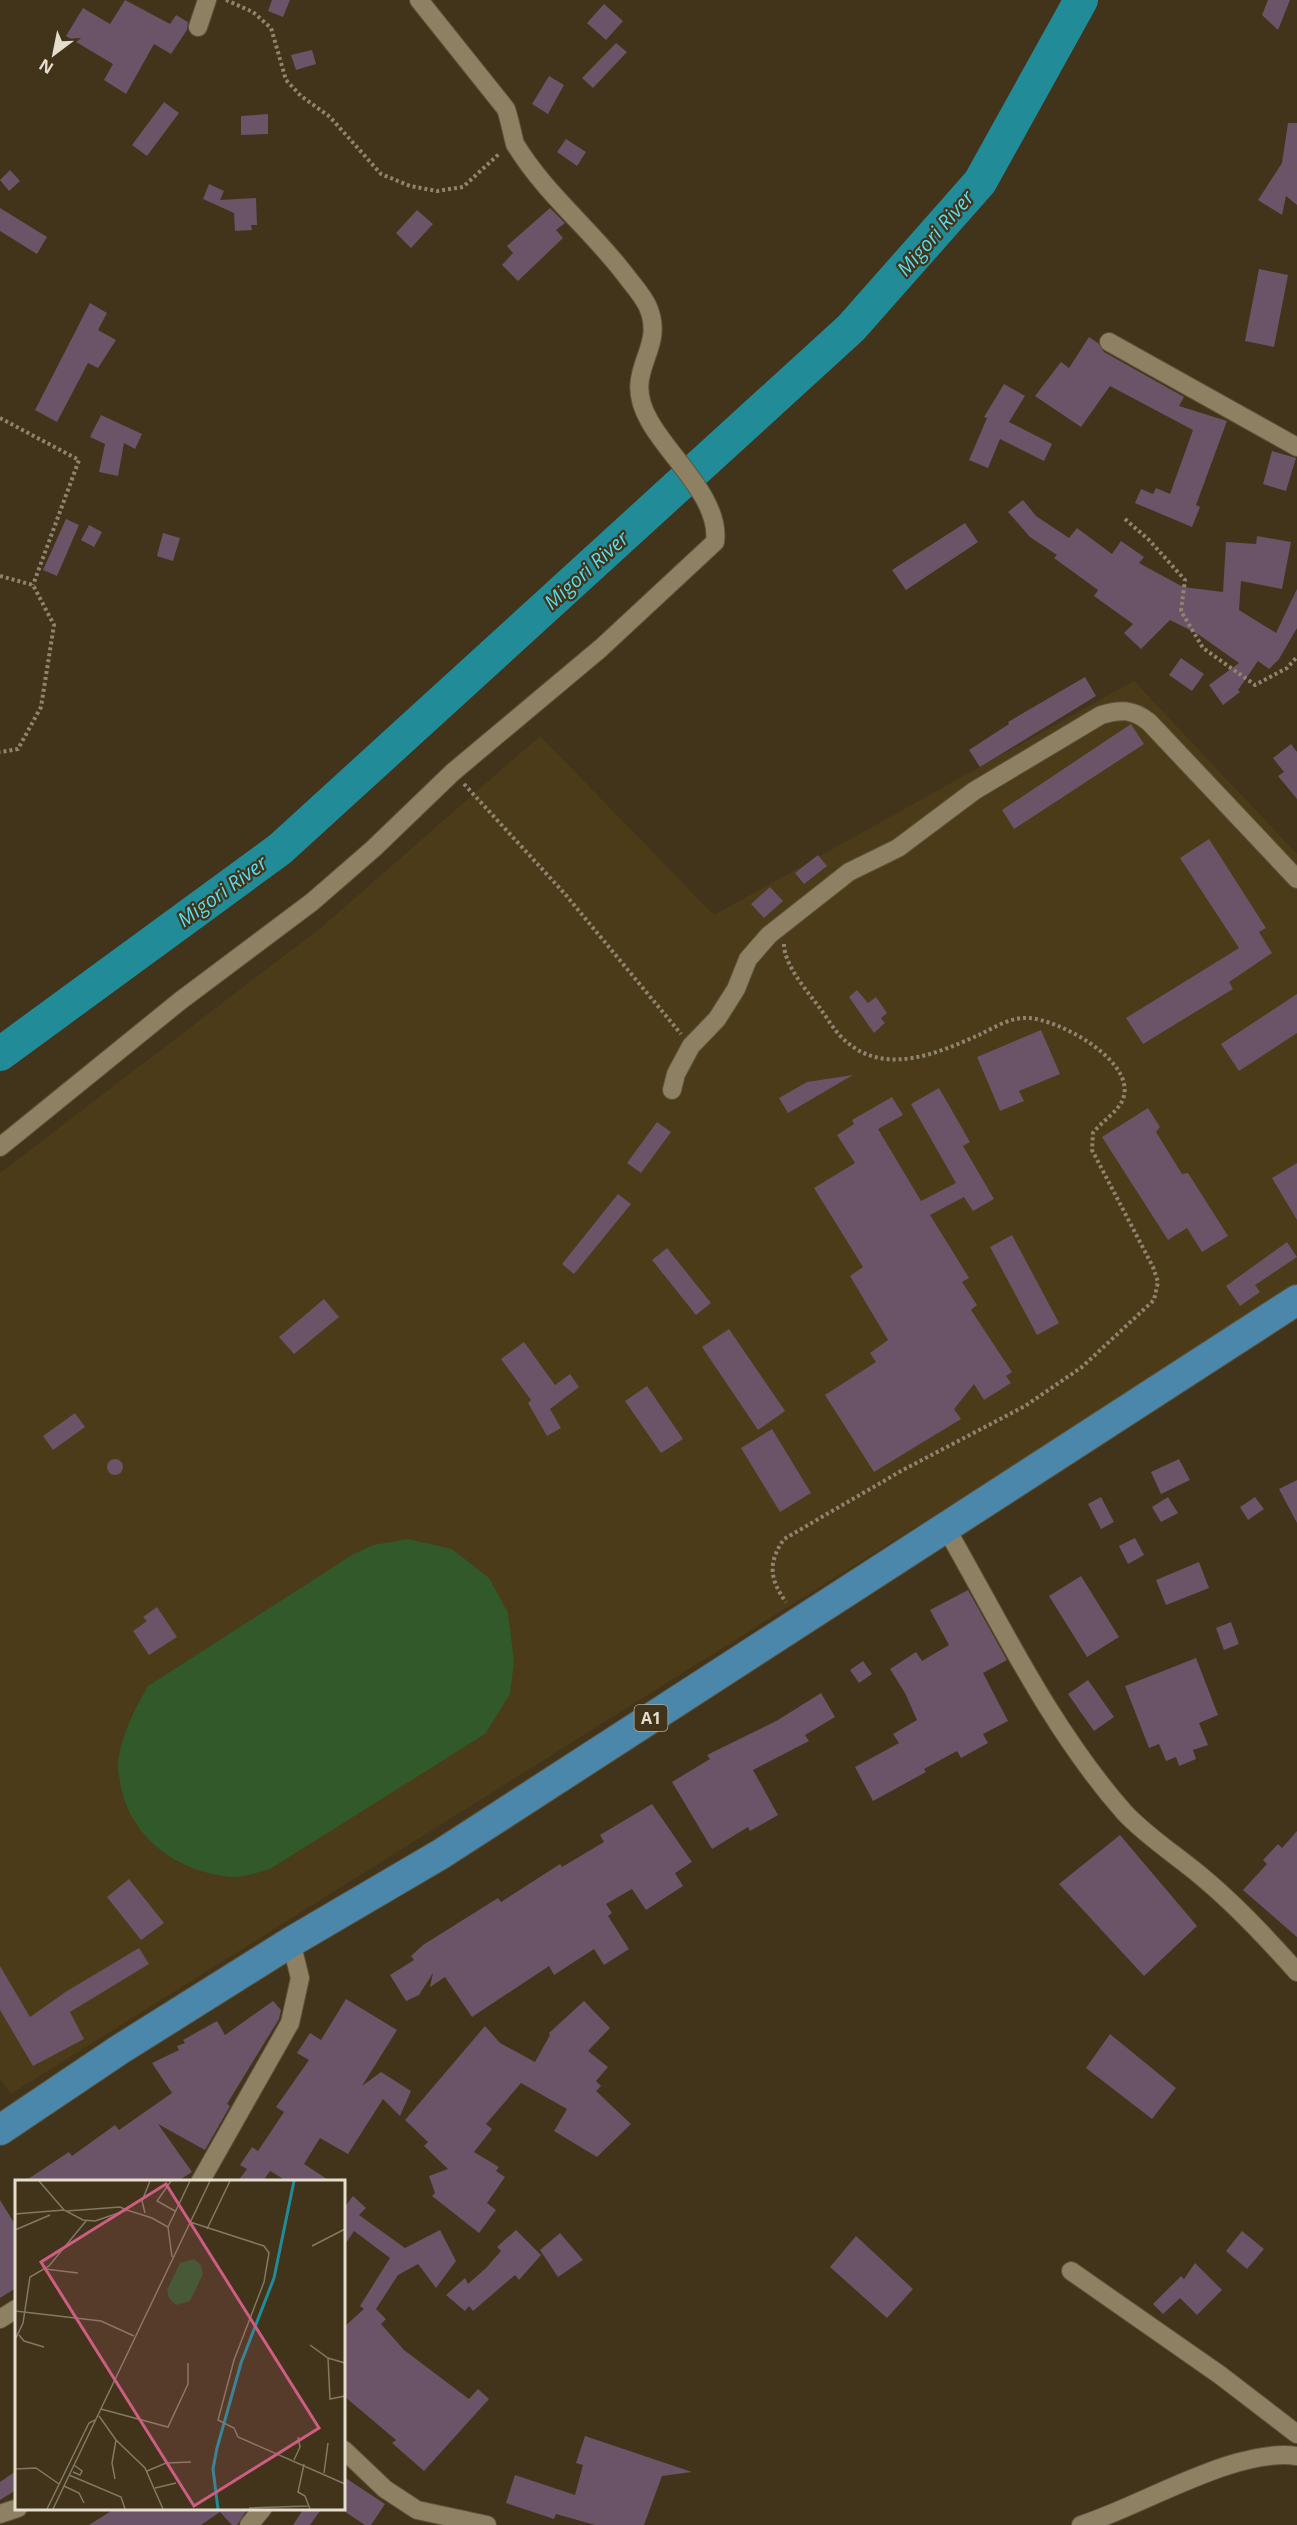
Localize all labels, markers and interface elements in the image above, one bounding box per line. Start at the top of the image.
north arrow [24,24,84,84]
text: N [35,54,57,79]
water label: Migori River [890,184,980,282]
water label: Migori River [538,524,635,615]
water label: Migori River [172,849,273,933]
road number: A1 [634,1705,668,1731]
inset map [15,2180,345,2510]

